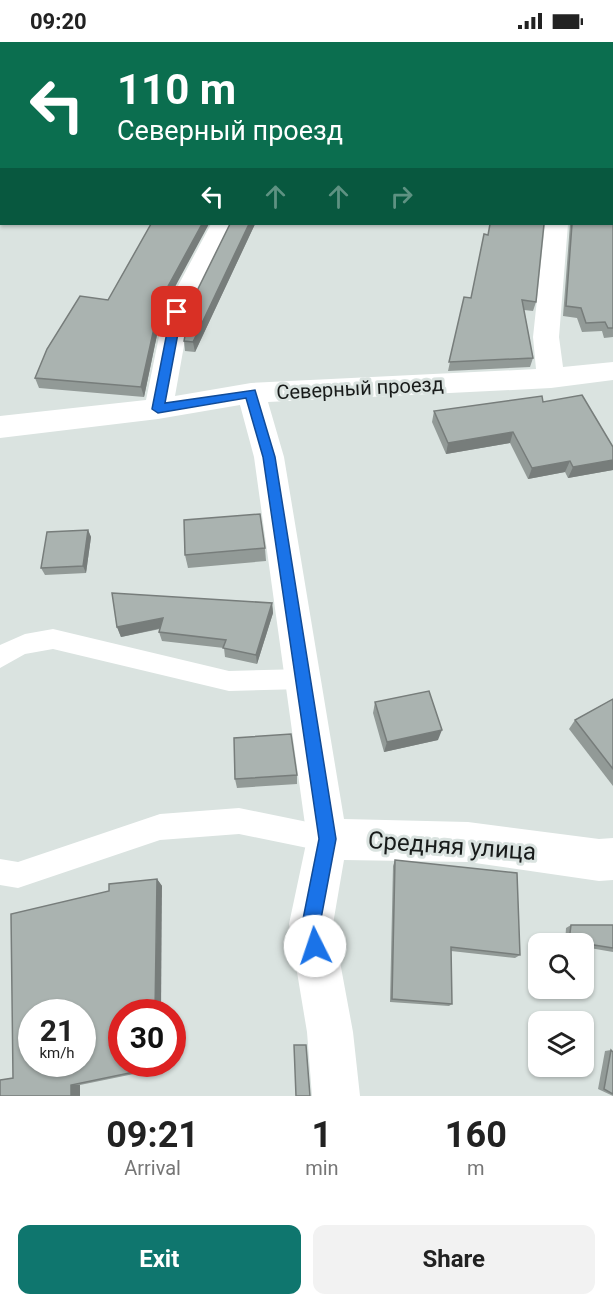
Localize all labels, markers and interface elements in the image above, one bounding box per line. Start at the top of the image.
text: 09:20 [30,9,87,34]
text: 110 m [117,65,236,114]
icon: left [18,66,96,144]
text: Северный проезд [117,115,343,147]
icon: left [196,180,229,213]
icon: ahead [259,180,292,213]
icon: ahead [322,180,355,213]
icon: right [385,180,418,213]
pin [151,286,202,337]
icon: arrive [160,295,193,328]
street label: Северный проезд [276,372,444,404]
street label: Средняя улица [367,826,537,866]
position arrow [283,914,347,978]
map controls [528,933,594,1077]
button: search [528,933,594,999]
speed limit sign: 30 [108,999,186,1077]
button: layers [528,1011,594,1077]
text: 21 [40,1013,74,1048]
text: km/h [39,1044,75,1062]
text: 09:21 [106,1114,199,1156]
text: 1 [312,1114,332,1156]
text: 160 [445,1114,507,1156]
text: Arrival [124,1156,181,1180]
text: min [305,1156,339,1180]
text: m [467,1156,485,1180]
button: Exit [18,1225,301,1294]
button: Share [313,1225,595,1294]

